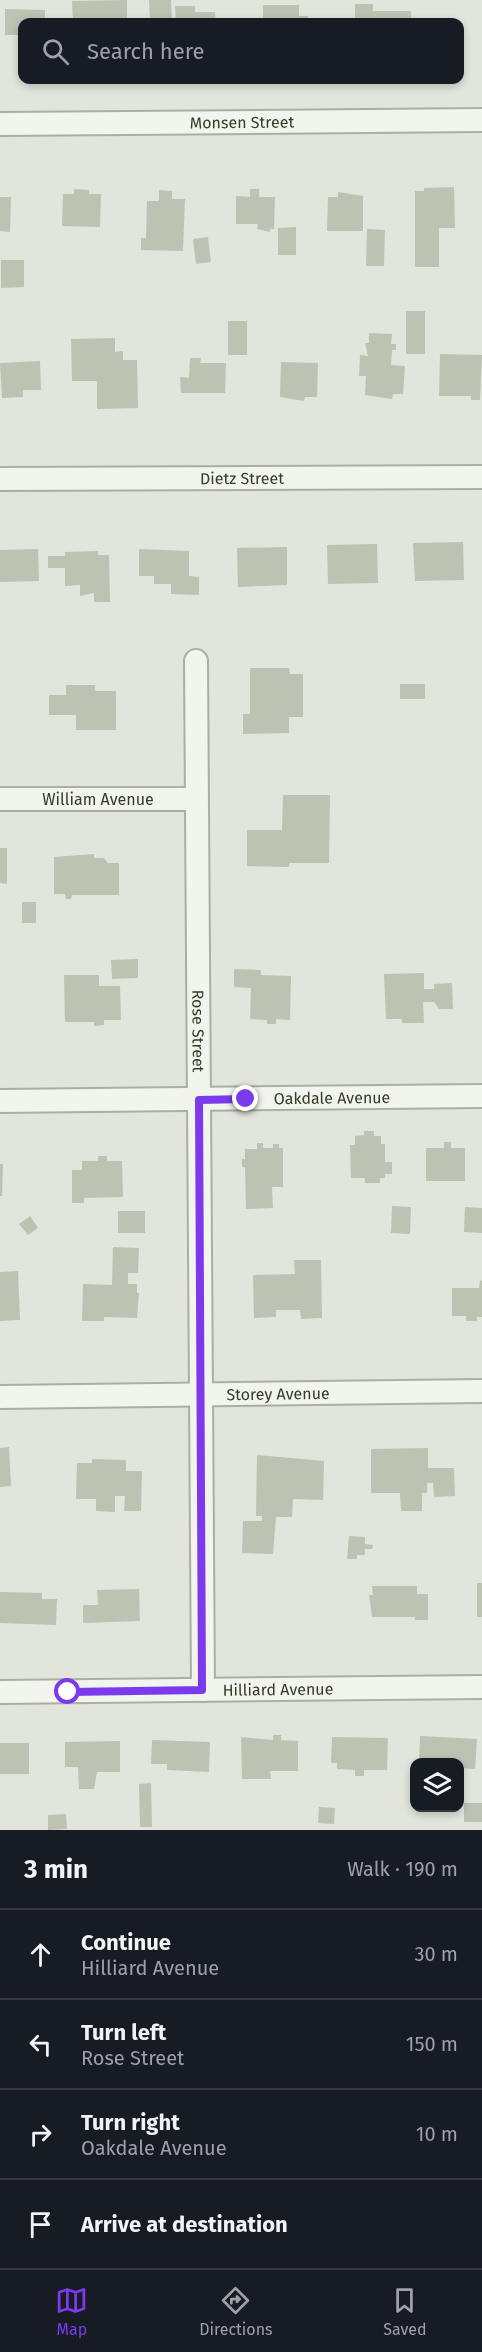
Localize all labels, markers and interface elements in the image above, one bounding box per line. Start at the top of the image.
search box [18,18,464,84]
icon: search [39,35,72,68]
text: Search here [87,38,205,65]
street label: Monsen Street [190,112,295,132]
street label: Dietz Street [200,468,284,488]
street label: William Avenue [42,790,154,809]
street label: Rose Street [189,990,208,1073]
route end [232,1085,258,1111]
street label: Oakdale Avenue [274,1087,390,1108]
street label: Storey Avenue [226,1383,330,1404]
route start [54,1678,80,1704]
street label: Hilliard Avenue [223,1679,333,1699]
map controls [410,1758,464,1812]
button: layers [410,1758,464,1812]
text: 3 min [24,1854,88,1885]
text: Walk · 190 m [347,1857,458,1881]
text: Continue [81,1929,171,1956]
icon: ahead [24,1938,57,1971]
text: 30 m [414,1942,458,1966]
text: Hilliard Avenue [81,1956,219,1980]
text: Turn left [81,2019,166,2046]
icon: left [24,2028,57,2061]
text: 150 m [406,2032,458,2056]
text: Rose Street [81,2046,184,2070]
text: Turn right [81,2109,180,2136]
icon: right [24,2118,57,2151]
text: 10 m [416,2122,458,2146]
text: Oakdale Avenue [81,2136,227,2160]
icon: arrive [24,2208,57,2241]
text: Arrive at destination [81,2211,288,2238]
tab: Map [55,2284,88,2339]
tab: Directions [199,2284,273,2339]
tab: Saved [383,2284,427,2339]

